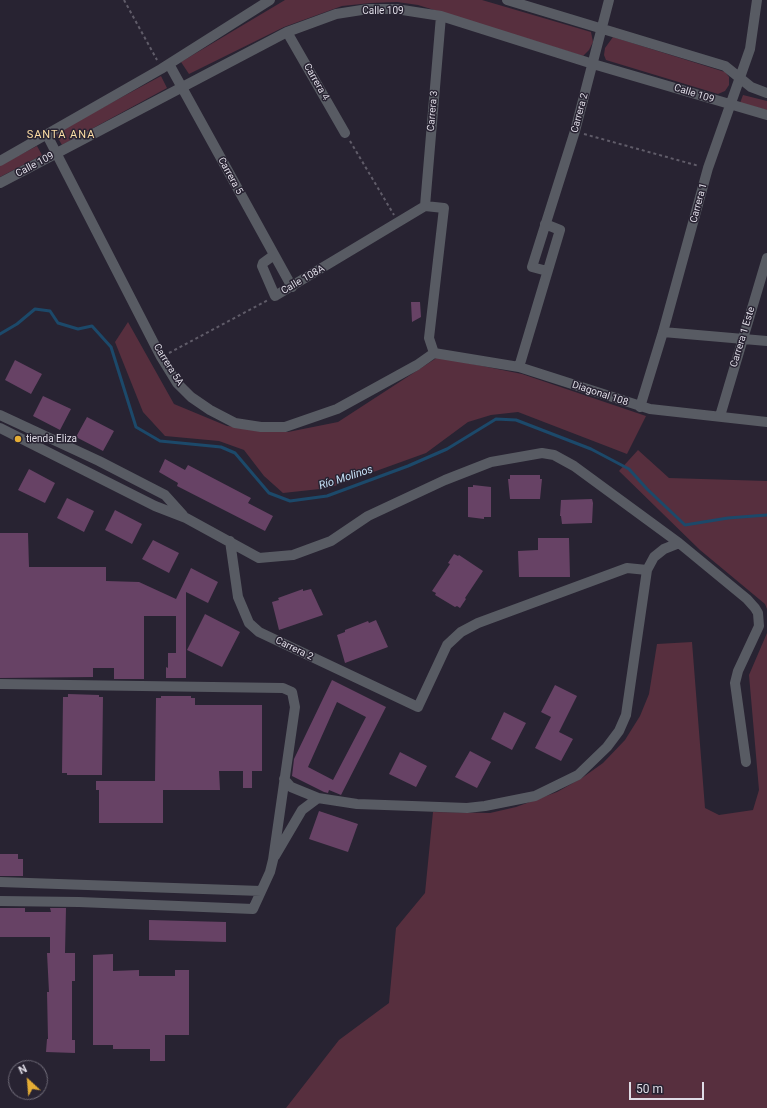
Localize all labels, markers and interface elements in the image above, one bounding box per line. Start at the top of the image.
street label: Calle 109 [362,5,404,17]
street label: Carrera 4 [301,61,331,103]
street label: Calle 109 [672,82,716,106]
street label: Carrera 3 [425,90,441,132]
street label: Carrera 2 [569,92,591,134]
district label: SANTA ANA [27,128,95,142]
street label: Calle 109 [14,150,56,180]
street label: Carrera 5 [215,155,245,197]
street label: Carrera 1 [688,182,710,224]
street label: Calle 108A [279,263,327,297]
street label: Carrera 1 Este [728,305,758,369]
street label: Carrera 5A [150,342,186,388]
street label: Diagonal 108 [570,379,630,409]
place label: tienda Eliza [26,433,77,445]
marker: tienda Eliza [13,434,23,444]
water label: Río Molinos [317,463,375,493]
street label: Carrera 2 [273,635,315,663]
north arrow [8,1060,48,1100]
text: N [17,1062,29,1077]
scale bar [631,1074,706,1100]
text: 50 m [636,1082,663,1096]

